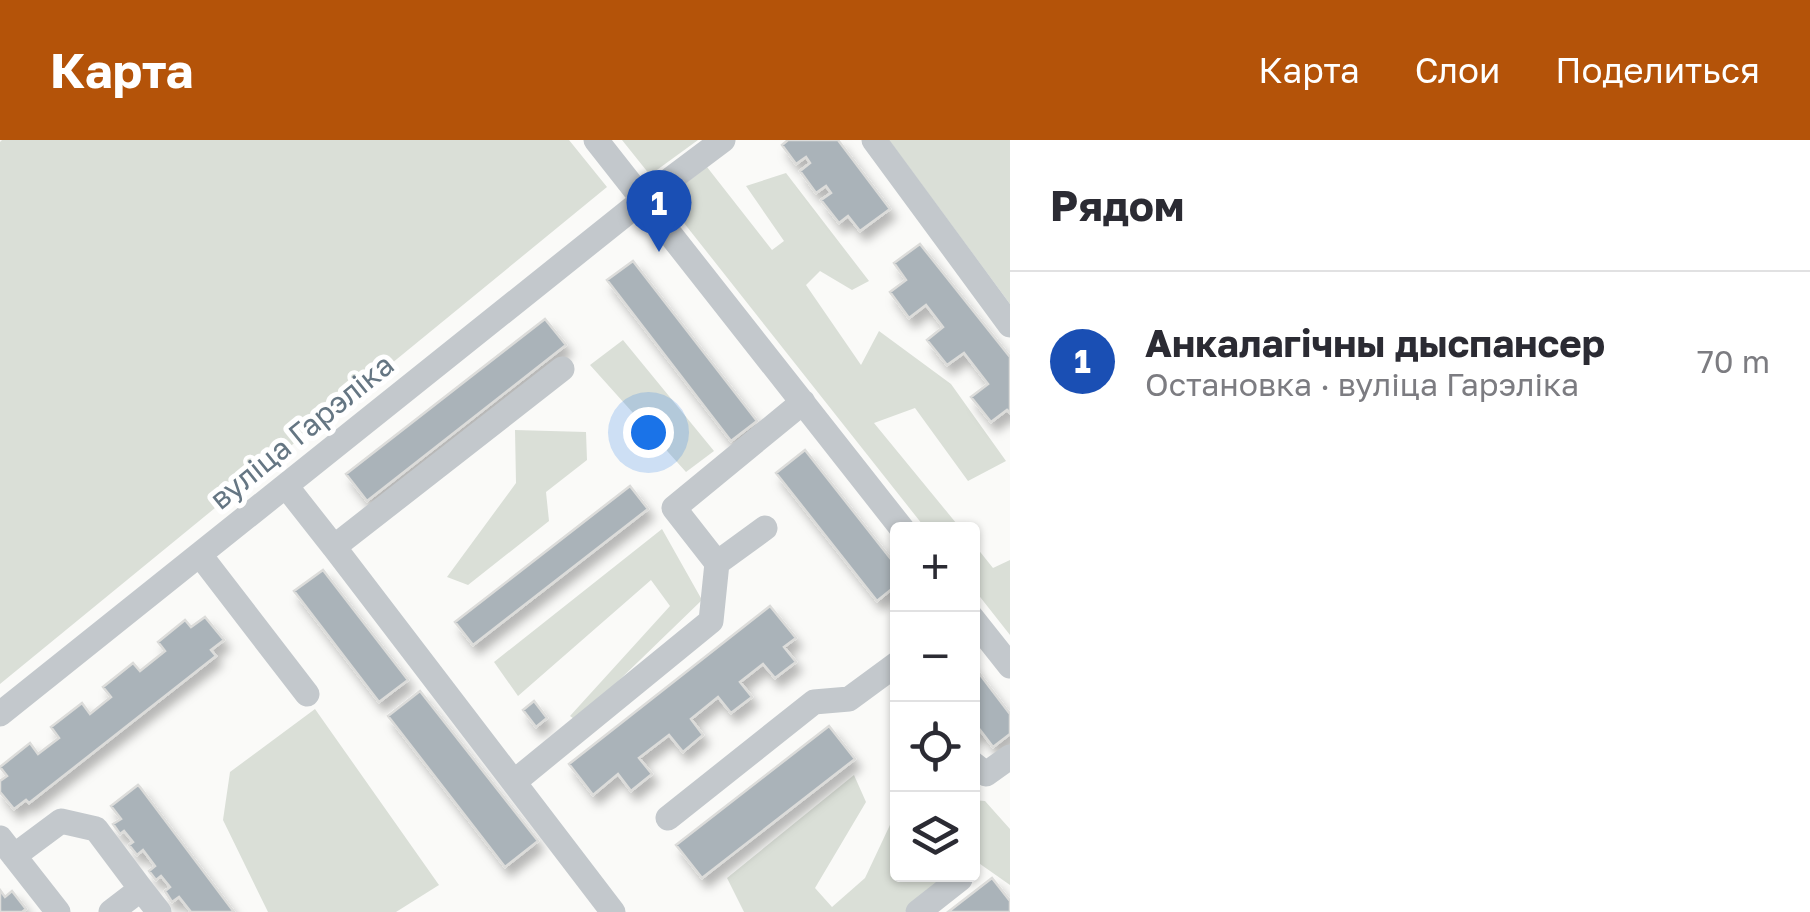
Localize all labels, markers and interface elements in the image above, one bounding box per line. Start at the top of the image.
text: Карта [50,41,193,99]
text: Карта [1258,49,1360,91]
text: Слои [1415,49,1500,91]
text: Поделиться [1555,49,1760,91]
pin: 1 [626,169,692,252]
text: Рядом [1050,180,1184,230]
text: Анкалагічны дыспансер [1145,320,1605,365]
text: 1 [1074,342,1091,380]
text: 70 m [1697,342,1770,380]
street label: вуліца Гарэліка [202,346,401,516]
text: Остановка · вуліца Гарэліка [1145,365,1579,403]
your location [623,407,674,458]
map controls [890,522,980,882]
button: + [890,522,980,612]
button: − [890,612,980,702]
button: locate [890,702,980,792]
button: layers [890,792,980,882]

